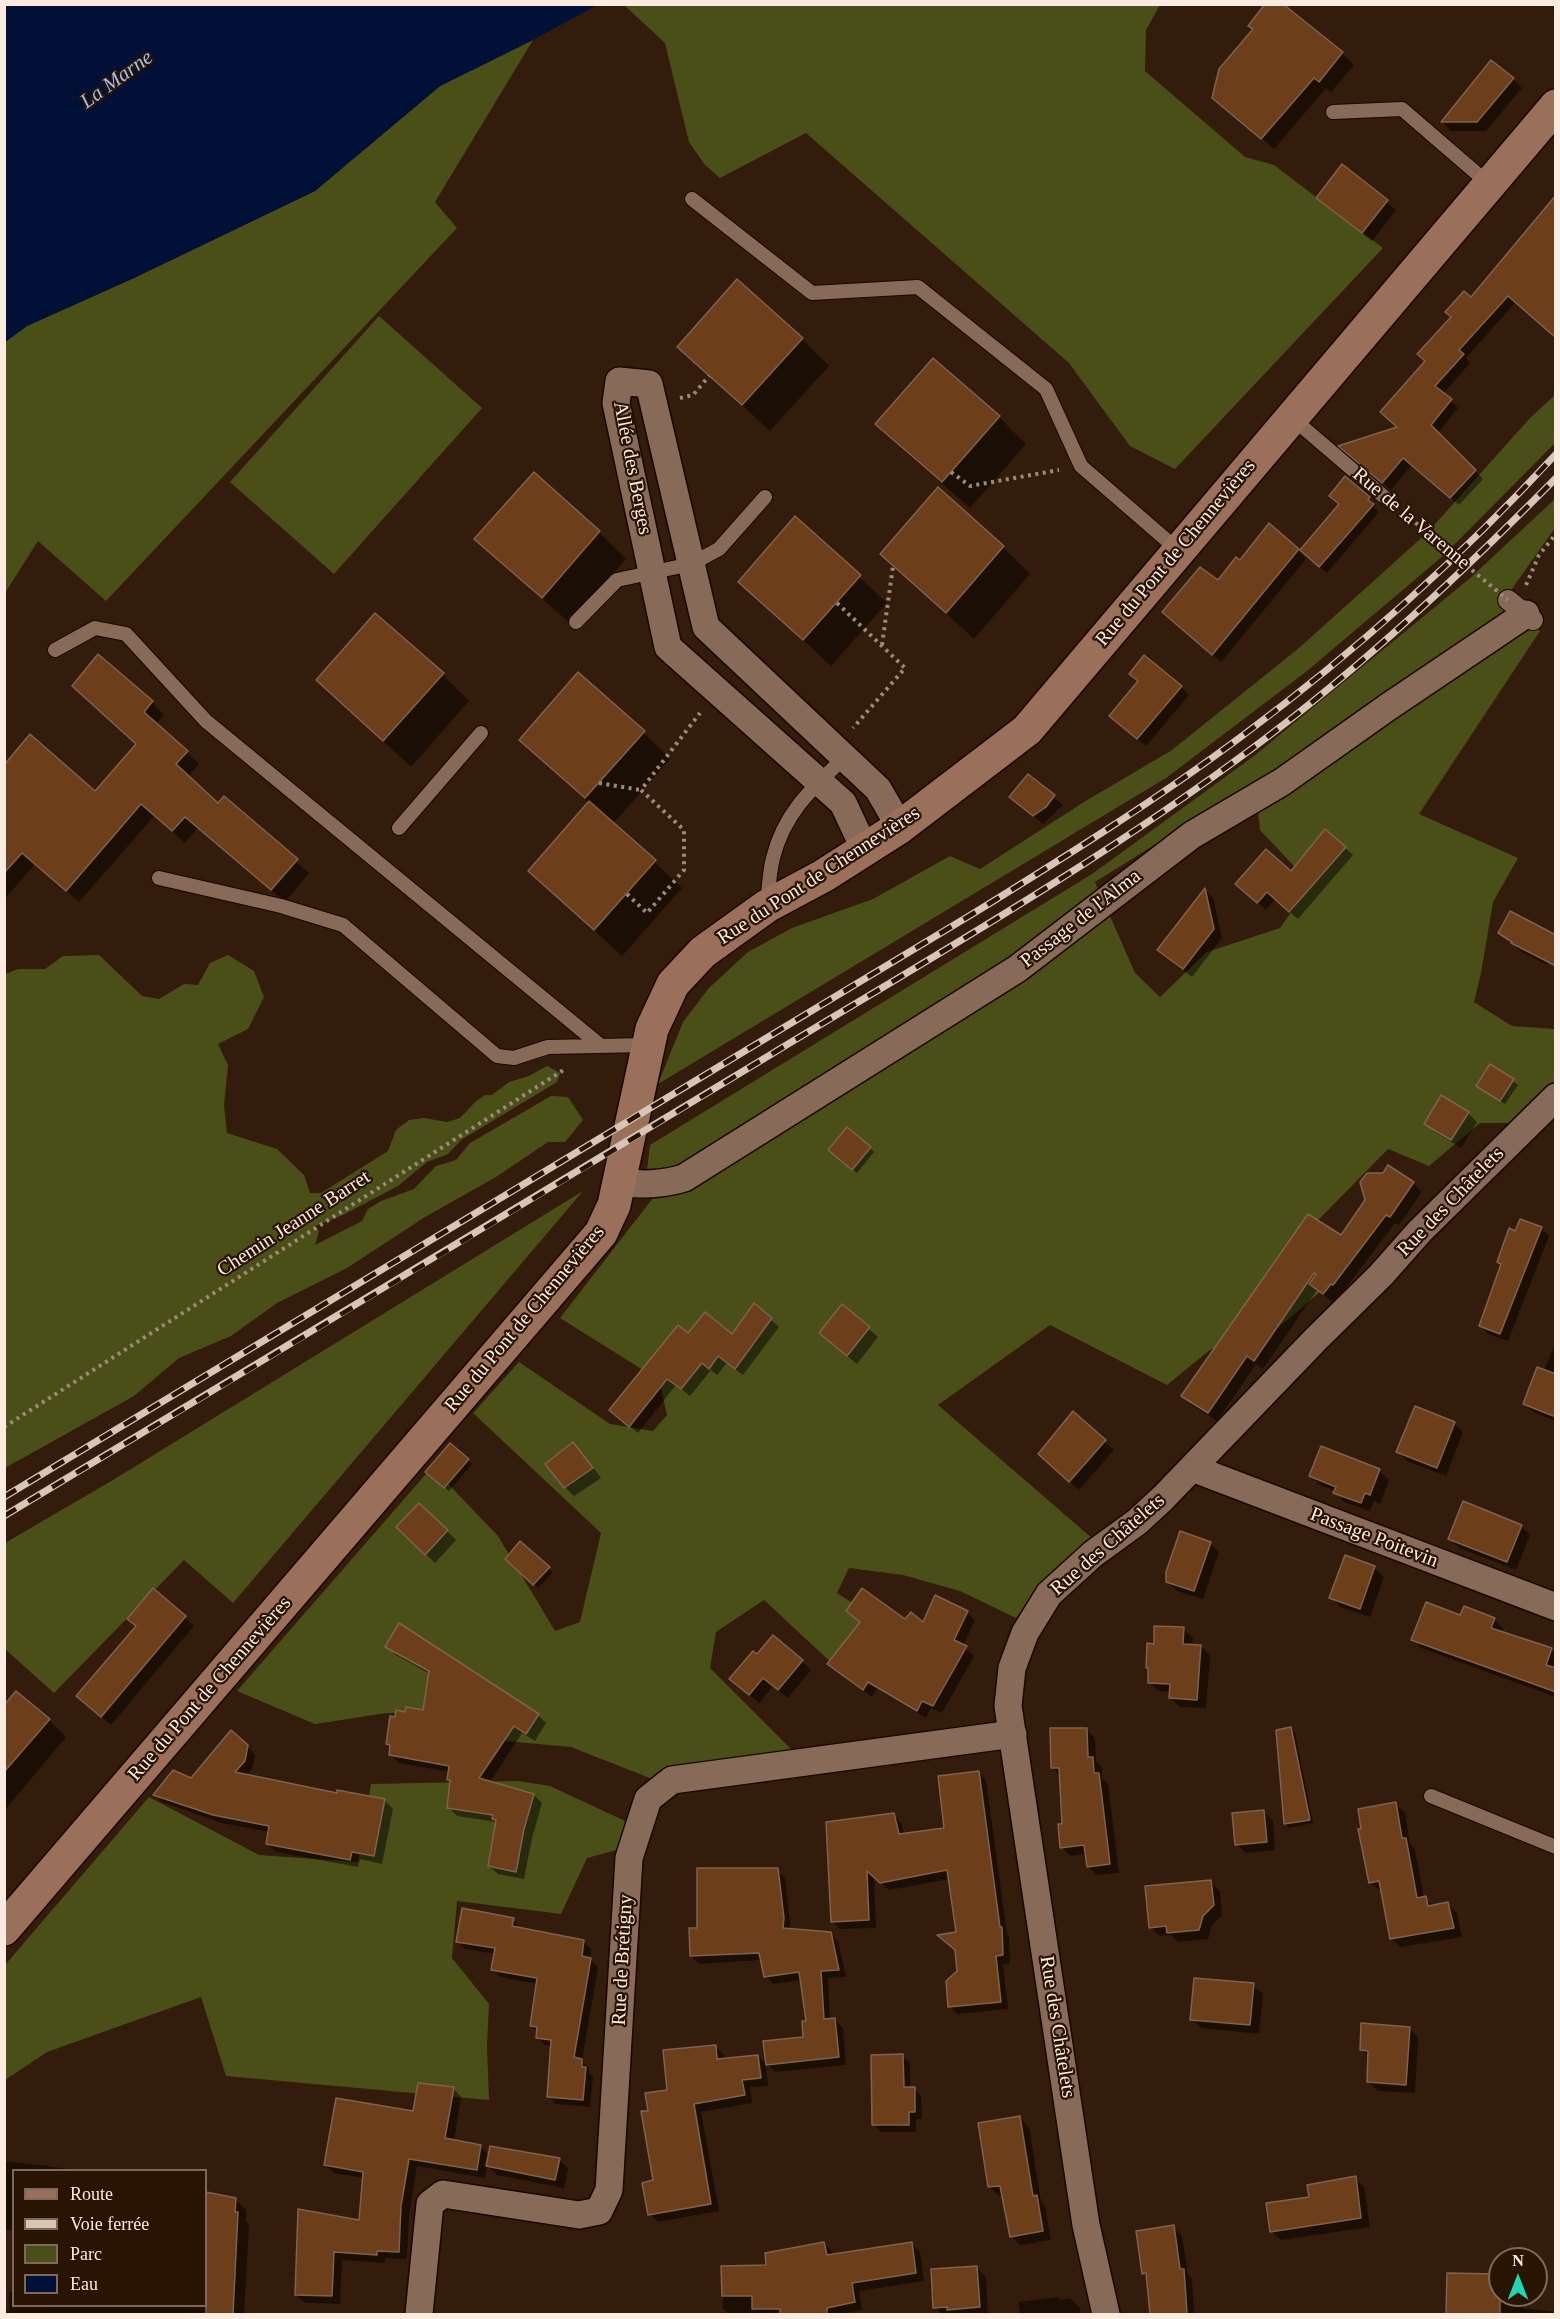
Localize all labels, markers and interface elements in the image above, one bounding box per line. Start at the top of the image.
water label: La Marne [76,45,158,115]
street label: Allée des Berges [607,399,657,537]
street label: Rue du Pont de Chennevières [1091,455,1261,651]
street label: Rue de la Varenne [1347,463,1475,575]
street label: Rue du Pont de Chennevières [713,801,925,951]
street label: Passage de l'Alma [1016,865,1146,973]
street label: Rue des Châtelets [1393,1142,1509,1262]
street label: Chemin Jeanne Barret [213,1166,375,1282]
street label: Rue du Pont de Chennevières [440,1221,610,1417]
street label: Rue des Châtelets [1046,1489,1170,1601]
street label: Passage Poitevin [1307,1503,1441,1573]
street label: Rue du Pont de Chennevières [123,1592,297,1786]
street label: Rue de Brétigny [608,1894,638,2026]
street label: Rue des Châtelets [1034,1954,1080,2100]
legend [12,2169,207,2307]
text: Route [70,2184,113,2204]
text: Voie ferrée [70,2214,149,2234]
text: Parc [70,2244,102,2264]
north arrow [1488,2247,1548,2307]
text: N [1512,2252,1524,2269]
text: Eau [70,2274,98,2294]

